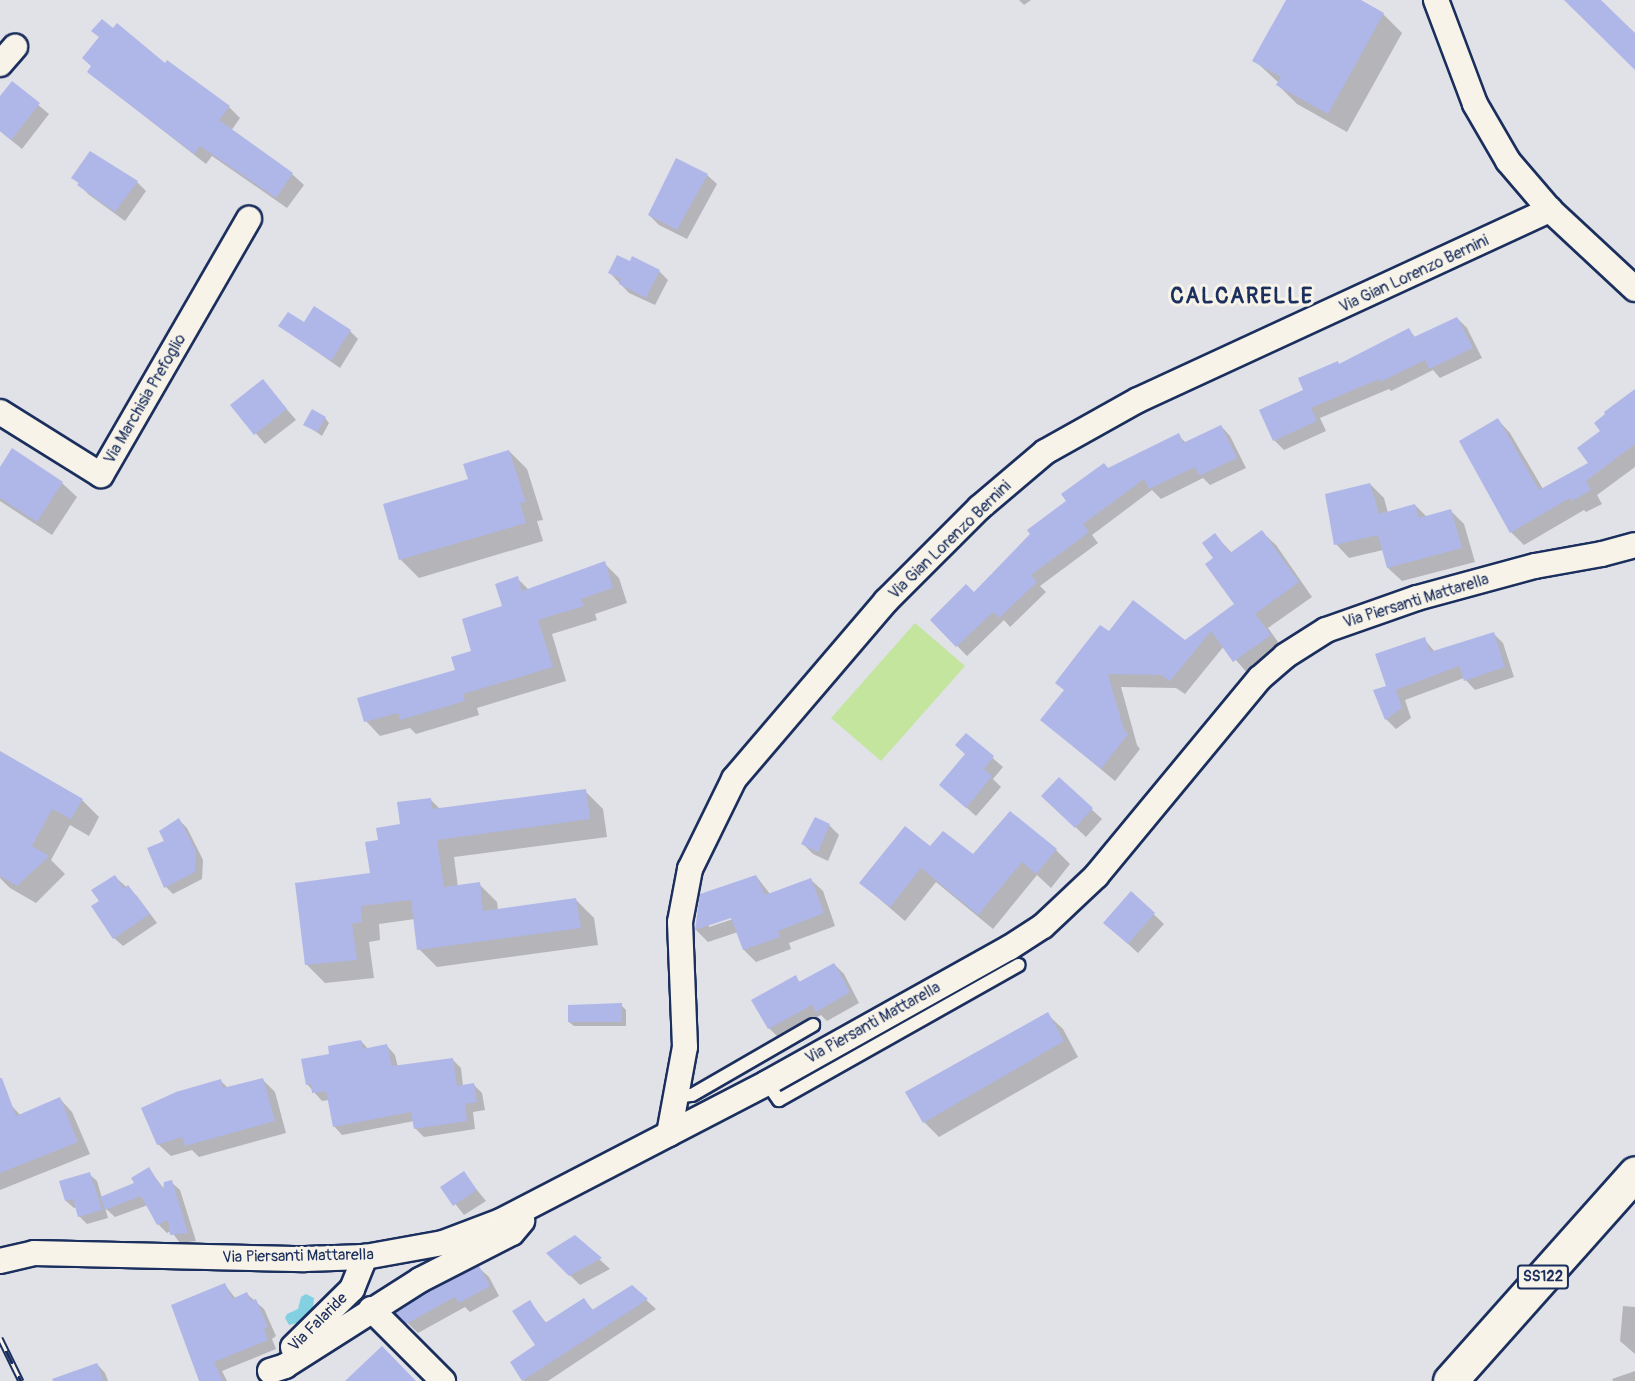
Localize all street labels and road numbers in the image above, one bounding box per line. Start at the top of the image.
street label: Via Gian Lorenzo Bernini [1336,231,1492,317]
street label: Via Marchisia Prefoglio [100,331,190,467]
street label: Via Gian Lorenzo Bernini [885,477,1015,603]
street label: Via Piersanti Mattarella [1341,570,1491,632]
street label: Via Piersanti Mattarella [802,978,944,1068]
street label: Via Piersanti Mattarella [222,1245,374,1267]
road number: SS122 [1516,1265,1570,1289]
street label: Via Falaride [285,1289,351,1355]

